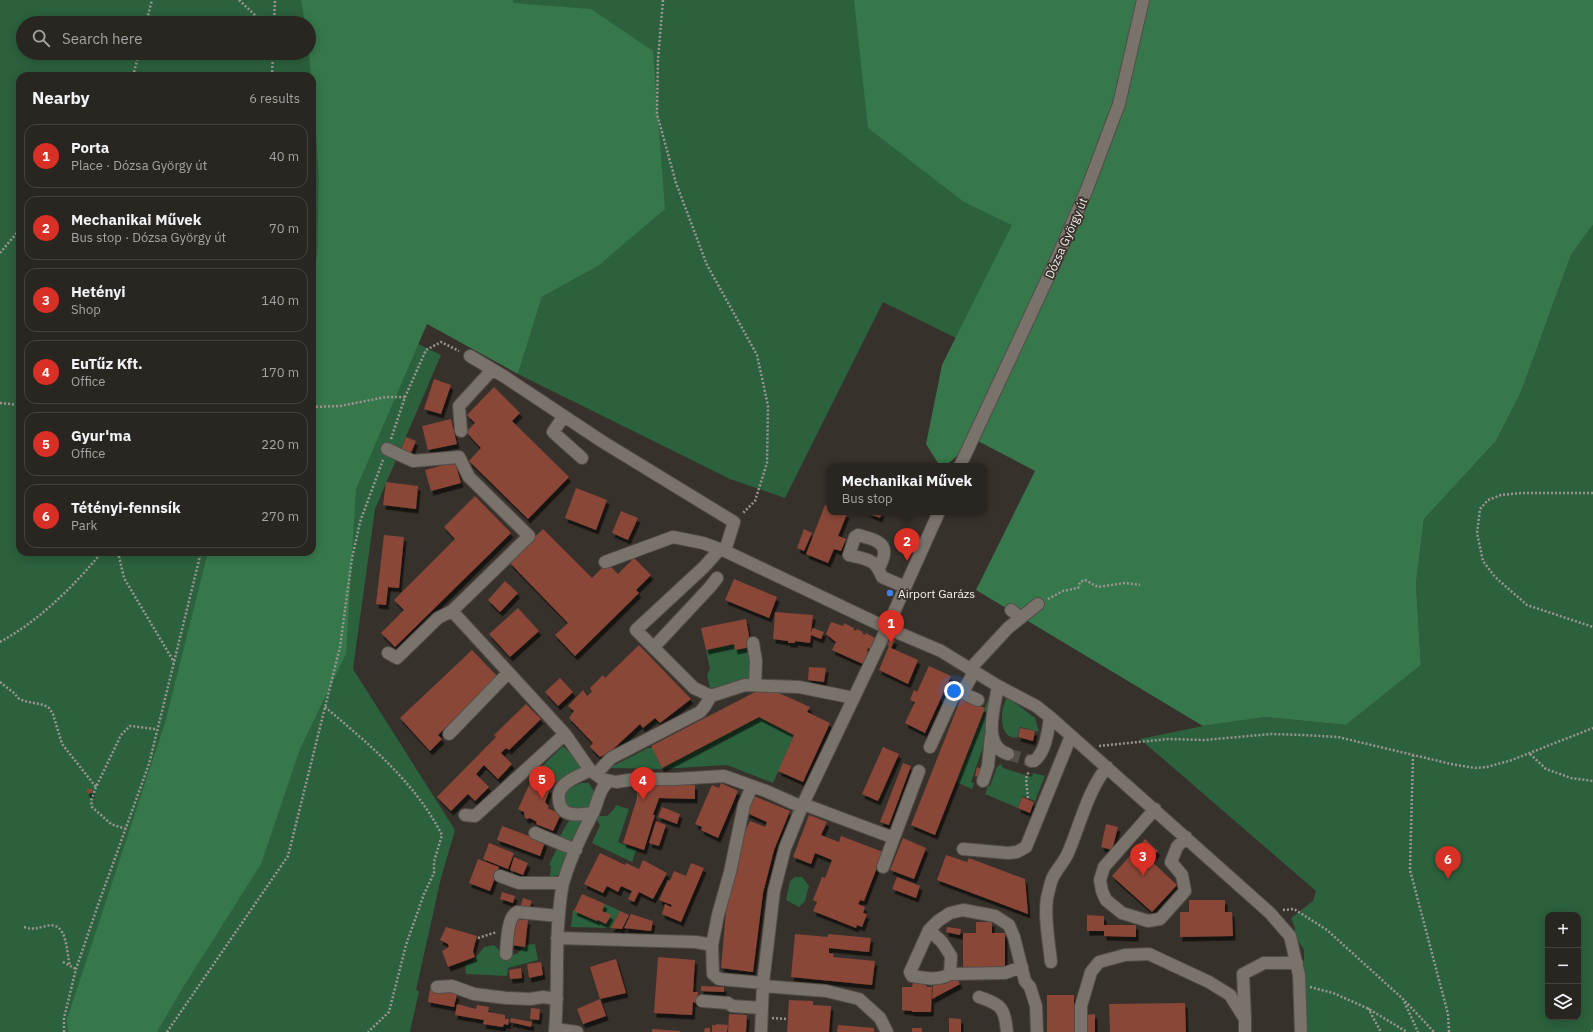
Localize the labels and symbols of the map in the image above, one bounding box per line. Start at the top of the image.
street label: Dózsa György út [1042,195,1090,281]
pin: 2 [894,528,920,561]
place label: Airport Garázs [898,586,975,601]
marker: Airport Garázs [885,588,895,598]
pin: 1 [878,610,904,643]
your location [944,681,964,701]
pin: 5 [529,766,555,799]
pin: 4 [630,767,656,800]
pin: 3 [1130,843,1156,876]
pin: 6 [1435,846,1461,879]

